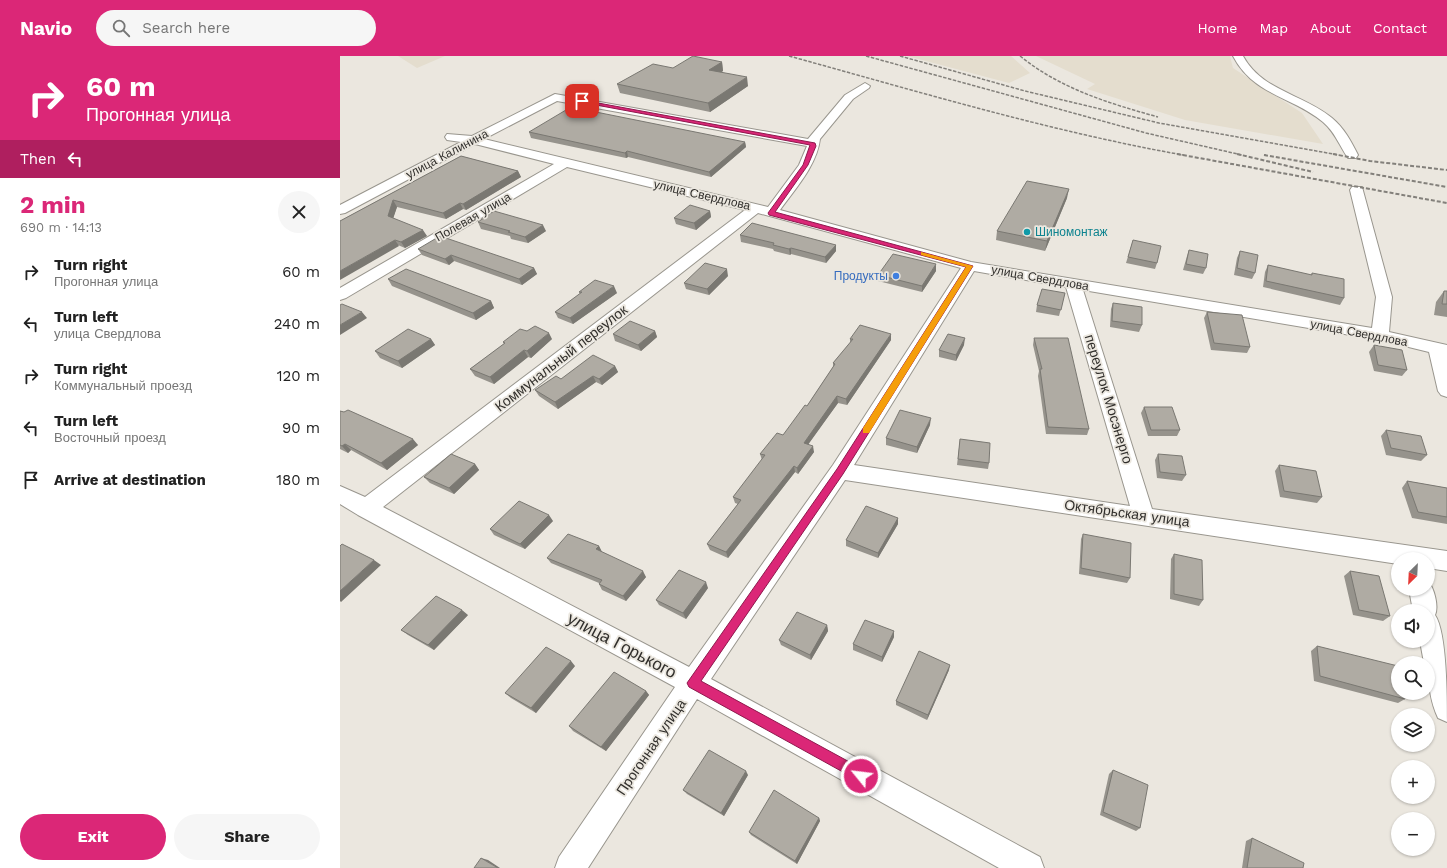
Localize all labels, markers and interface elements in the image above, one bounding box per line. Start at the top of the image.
search box [96,10,376,46]
text: Navio [20,17,72,40]
icon: search [110,17,132,39]
text: Search here [142,19,230,37]
text: Home [1197,20,1237,36]
text: Map [1259,20,1288,36]
text: About [1310,20,1351,36]
text: Contact [1373,20,1427,36]
text: 60 m [86,70,156,103]
icon: right [20,72,72,124]
pin [565,84,599,118]
icon: arrive [571,90,593,112]
text: Прогонная улица [86,104,230,125]
street label: улица Калинина [403,126,491,182]
icon: left [64,148,86,170]
text: Then [20,150,56,168]
street label: улица Свердлова [652,177,752,213]
street label: Полевая улица [433,189,514,244]
text: 2 min [20,191,86,219]
button: close [278,191,320,233]
text: 690 m · 14:13 [20,220,102,235]
place label: Шиномонтаж [1035,225,1108,239]
marker: Шиномонтаж [1022,227,1032,237]
text: Turn right [54,256,127,274]
icon: right [20,261,42,283]
text: 60 m [282,263,320,281]
street label: улица Свердлова [990,263,1090,294]
place label: Продукты [834,269,888,283]
marker: Продукты [891,271,901,281]
text: Прогонная улица [54,274,158,289]
street label: Коммунальный переулок [492,301,631,415]
text: Turn left [54,308,118,326]
icon: left [20,313,42,335]
text: 240 m [274,315,320,333]
street label: улица Свердлова [1309,317,1409,349]
text: улица Свердлова [54,326,161,341]
street label: переулок Мосэнерго [1082,332,1136,466]
text: Turn right [54,360,127,378]
icon: right [20,365,42,387]
text: 120 m [277,367,320,385]
text: Коммунальный проезд [54,378,192,393]
text: Turn left [54,412,118,430]
icon: left [20,417,42,439]
text: 90 m [282,419,320,437]
text: Восточный проезд [54,430,166,445]
icon: arrive [20,469,42,491]
text: Arrive at destination [54,471,206,489]
text: 180 m [276,471,320,489]
street label: Октябрьская улица [1063,496,1191,530]
north arrow [1391,552,1435,596]
map controls [1391,552,1435,856]
button: sound [1391,604,1435,648]
street label: улица Горького [564,608,680,682]
button: search [1391,656,1435,700]
street label: Прогонная улица [613,696,689,798]
button: layers [1391,708,1435,752]
position arrow [840,755,882,797]
button: + [1391,760,1435,804]
button: − [1391,812,1435,856]
button: Exit [20,814,166,860]
button: Share [174,814,320,860]

